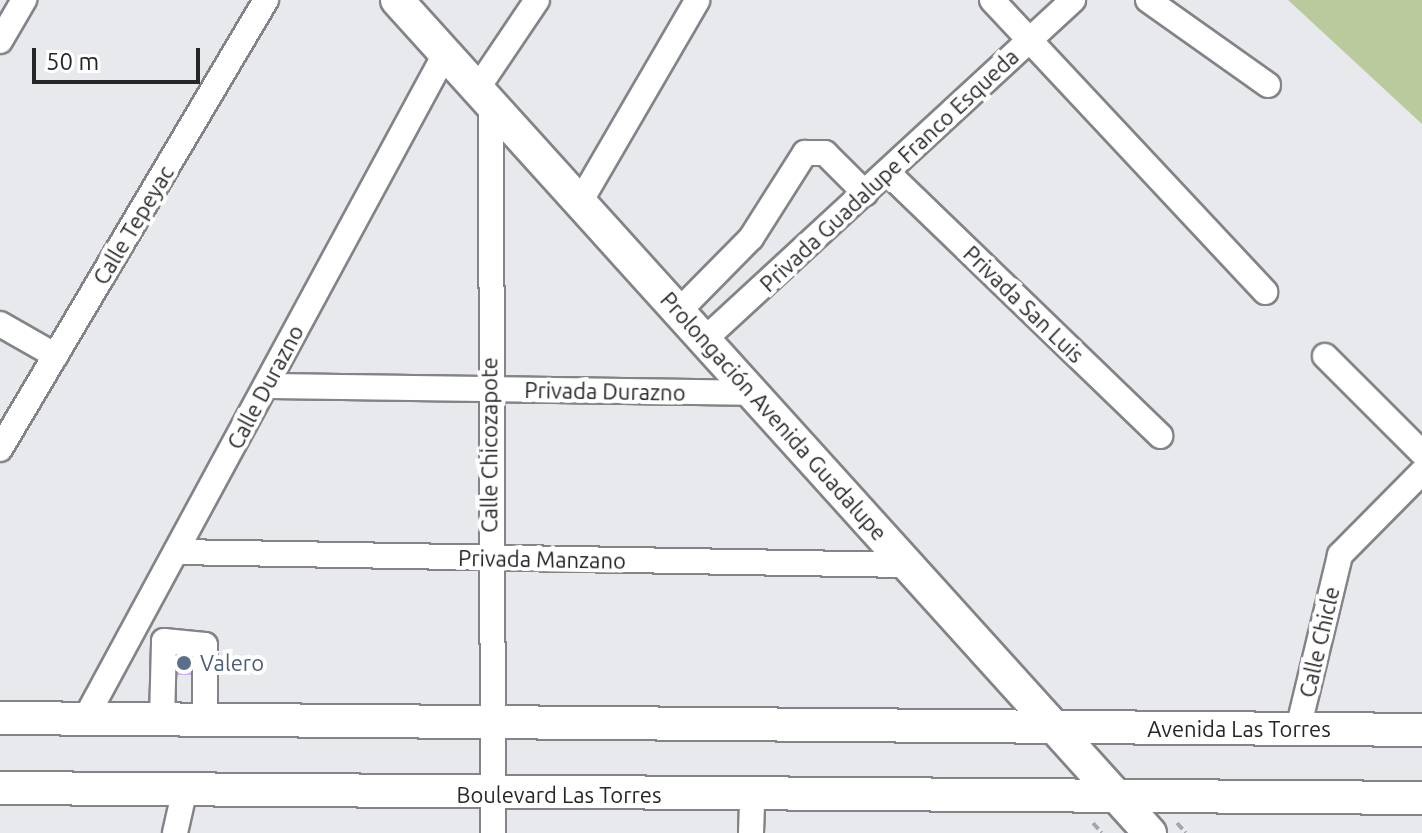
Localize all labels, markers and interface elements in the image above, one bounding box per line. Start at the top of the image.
scale bar [36,32,204,82]
street label: Privada Guadalupe Franco Esqueda [754,43,1024,297]
text: 50 m [46,48,99,75]
street label: Calle Tepeyac [87,161,179,289]
street label: Privada San Luis [958,240,1090,368]
street label: Prolongación Avenida Guadalupe [655,286,893,546]
street label: Calle Durazno [221,320,309,454]
street label: Calle Chicozapote [476,357,502,533]
street label: Privada Durazno [524,376,686,406]
street label: Privada Manzano [458,544,626,574]
street label: Calle Chicle [1293,584,1345,700]
place label: Valero [200,650,264,676]
marker: Valero [175,654,193,672]
street label: Avenida Las Torres [1147,716,1331,742]
street label: Boulevard Las Torres [456,782,662,808]

